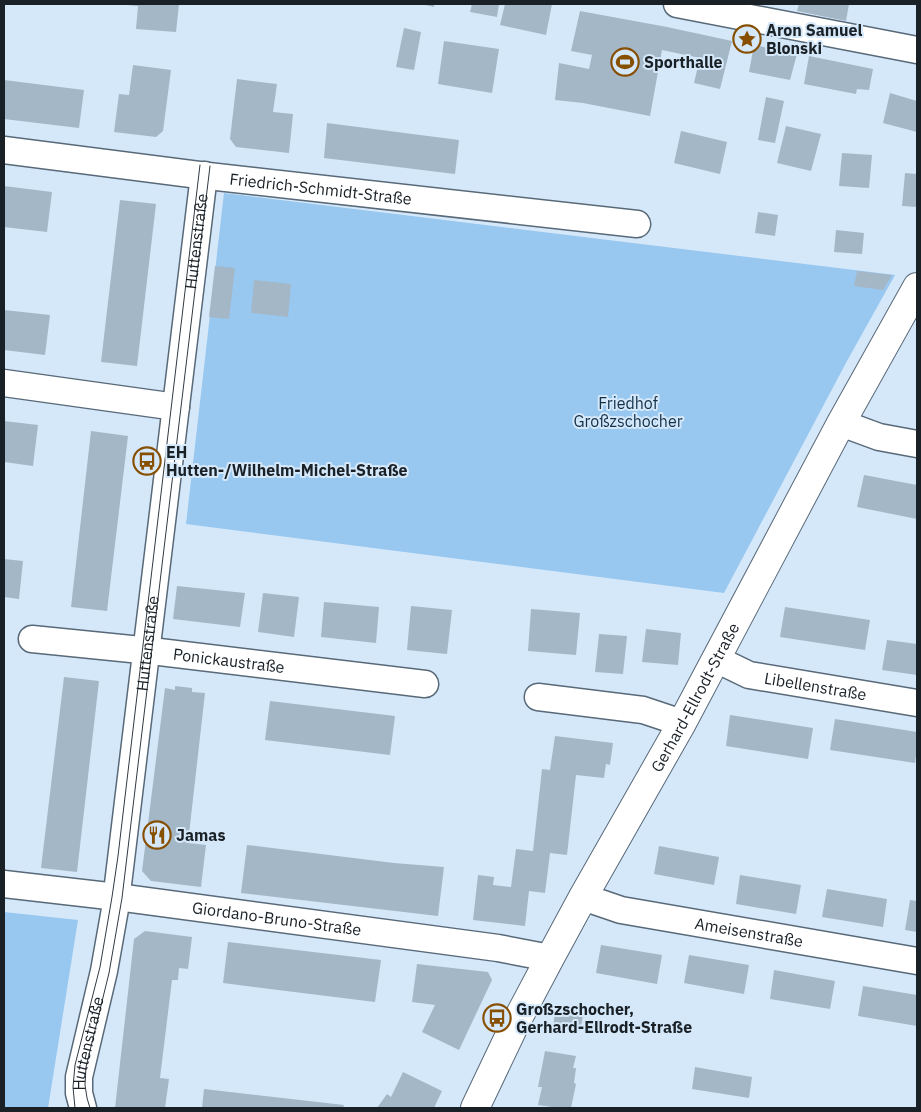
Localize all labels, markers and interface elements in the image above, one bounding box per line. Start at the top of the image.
place label: Aron Samuel Blonski [766,20,863,58]
place icon: Aron Samuel Blonski [732,24,762,54]
sports icon: Sporthalle [610,47,640,77]
place label: Sporthalle [644,52,723,72]
street label: Friedrich-Schmidt-Straße [229,168,413,209]
street label: Huttenstraße [180,192,212,290]
park label: Friedhof Großzschocher [573,393,683,431]
place label: EH Hutten-/Wilhelm-Michel-Straße [166,442,408,480]
bus stop icon: EH Hutten-/Wilhelm-Michel-Straße [132,446,162,476]
street label: Huttenstraße [132,594,163,692]
street label: Gerhard-Ellrodt-Straße [646,619,743,775]
street label: Ponickaustraße [172,644,286,677]
street label: Libellenstraße [763,668,868,704]
restaurant icon: Jamas [142,820,172,850]
place label: Jamas [176,825,226,845]
street label: Giordano-Bruno-Straße [191,897,363,940]
street label: Ameisenstraße [693,913,805,951]
street label: Huttenstraße [69,994,108,1091]
place label: Großzschocher, Gerhard-Ellrodt-Straße [516,999,692,1037]
bus stop icon: Großzschocher, Gerhard-Ellrodt-Straße [482,1003,512,1033]

